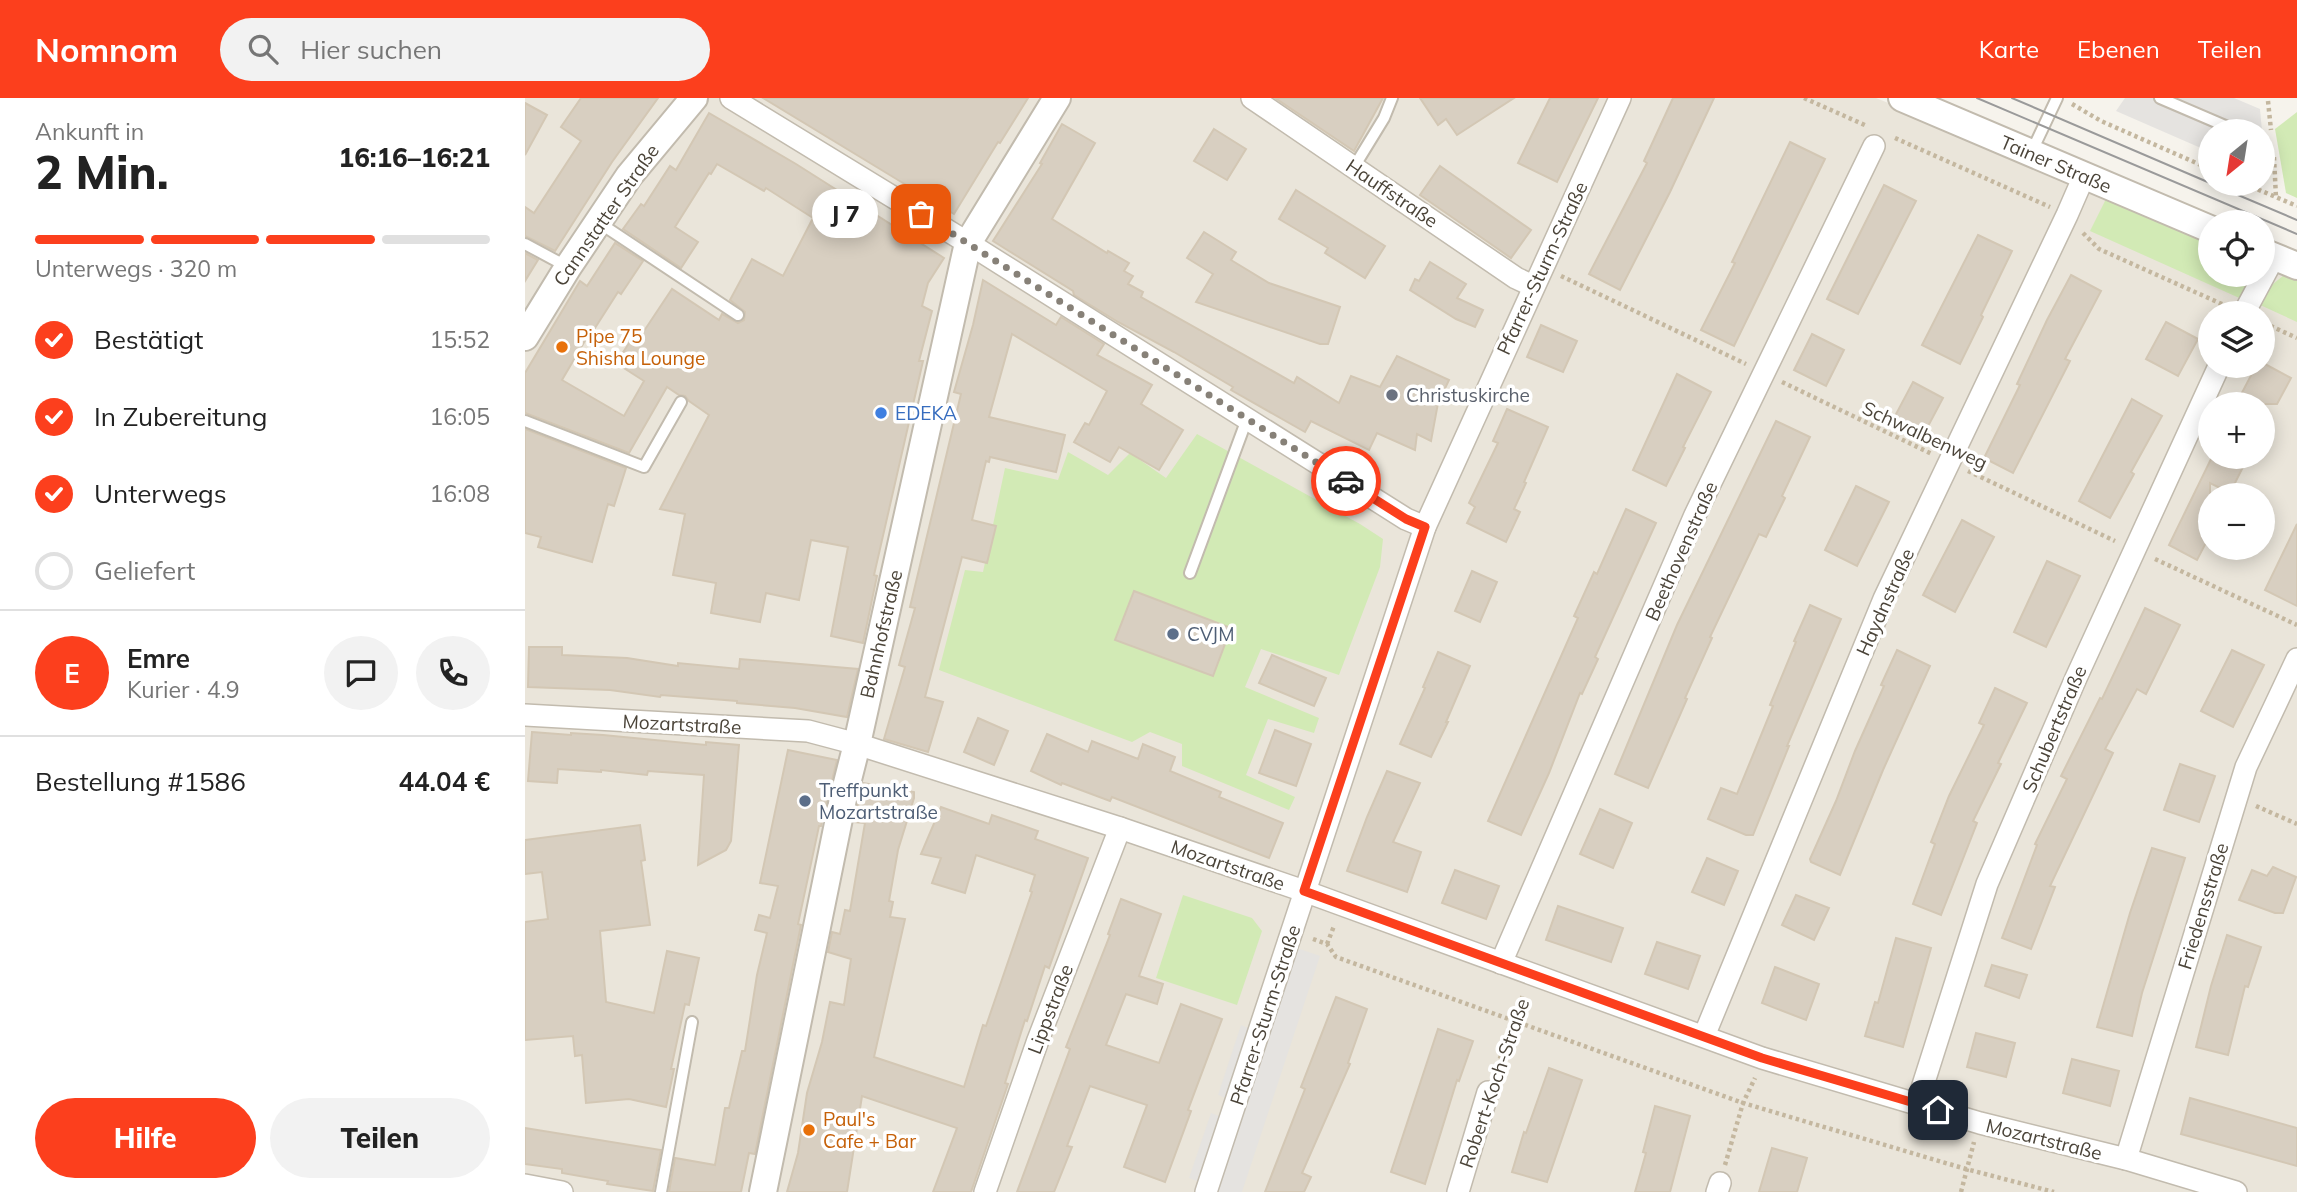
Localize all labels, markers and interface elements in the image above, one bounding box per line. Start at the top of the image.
search box [220,18,710,81]
text: Nomnom [35,29,178,70]
icon: search [244,30,282,68]
text: Hier suchen [300,33,442,66]
text: Karte [1979,34,2039,64]
text: Ebenen [2077,34,2160,64]
text: Teilen [2198,34,2262,64]
text: Ankunft in [35,117,144,146]
north arrow [2198,119,2275,196]
map controls [2198,119,2275,560]
street label: Tainer Straße [1997,130,2115,198]
street label: Cannstatter Straße [548,139,664,291]
text: 16:16–16:21 [339,141,490,174]
text: 2 Min. [35,143,169,201]
street label: Hauffstraße [1341,153,1443,233]
street label: Pfarrer-Sturm-Straße [1491,178,1593,358]
pin [891,184,951,244]
callout: J 7 [813,190,879,238]
icon: bag [902,195,940,233]
text: J 7 [830,199,860,228]
button: locate [2198,210,2275,287]
text: Unterwegs · 320 m [35,254,237,283]
button: layers [2198,301,2275,378]
icon: check [35,321,73,359]
text: Bestätigt [94,323,203,356]
place label: Pipe 75 Shisha Lounge [576,324,705,370]
text: 15:52 [430,325,490,354]
marker: Pipe 75 Shisha Lounge [554,339,570,355]
place label: Christuskirche [1406,383,1530,407]
marker: Christuskirche [1384,387,1400,403]
button: + [2198,392,2275,469]
street label: Schwalbenweg [1859,395,1991,475]
icon: check [35,398,73,436]
text: In Zubereitung [94,400,267,433]
place label: EDEKA [895,401,957,425]
text: 16:05 [430,402,490,431]
marker: EDEKA [873,405,889,421]
courier [1311,446,1381,516]
icon: car [1327,462,1365,500]
icon: check [35,475,73,513]
text: Unterwegs [94,477,227,510]
street label: Beethovenstraße [1640,478,1722,624]
text: 16:08 [430,479,490,508]
button: − [2198,483,2275,560]
street label: Haydnstraße [1851,545,1919,659]
text: Geliefert [94,554,195,587]
street label: Bahnhofstraße [855,567,907,701]
place label: CVJM [1187,622,1234,646]
marker: CVJM [1165,626,1181,642]
button: chat [324,636,398,710]
button: phone [416,636,490,710]
text: Emre [127,642,190,675]
text: E [64,657,80,690]
street label: Schubertstraße [2016,662,2092,796]
text: Kurier · 4.9 [127,675,239,704]
street label: Mozartstraße [622,709,742,739]
text: Bestellung #1586 [35,765,246,798]
text: 44.04 € [398,765,490,798]
place label: Treffpunkt Mozartstraße [819,778,938,824]
marker: Treffpunkt Mozartstraße [797,793,813,809]
street label: Mozartstraße [1168,834,1288,896]
street label: Friedensstraße [2172,840,2234,972]
street label: Pfarrer-Sturm-Straße [1225,922,1305,1108]
street label: Lippstraße [1022,961,1078,1057]
street label: Robert-Koch-Straße [1454,995,1534,1171]
pin [1908,1080,1968,1140]
icon: home [1919,1091,1957,1129]
button: Hilfe [35,1098,256,1178]
button: Teilen [270,1098,490,1178]
place label: Paul's Cafe + Bar [823,1107,916,1153]
street label: Mozartstraße [1983,1113,2105,1165]
marker: Paul's Cafe + Bar [801,1122,817,1138]

